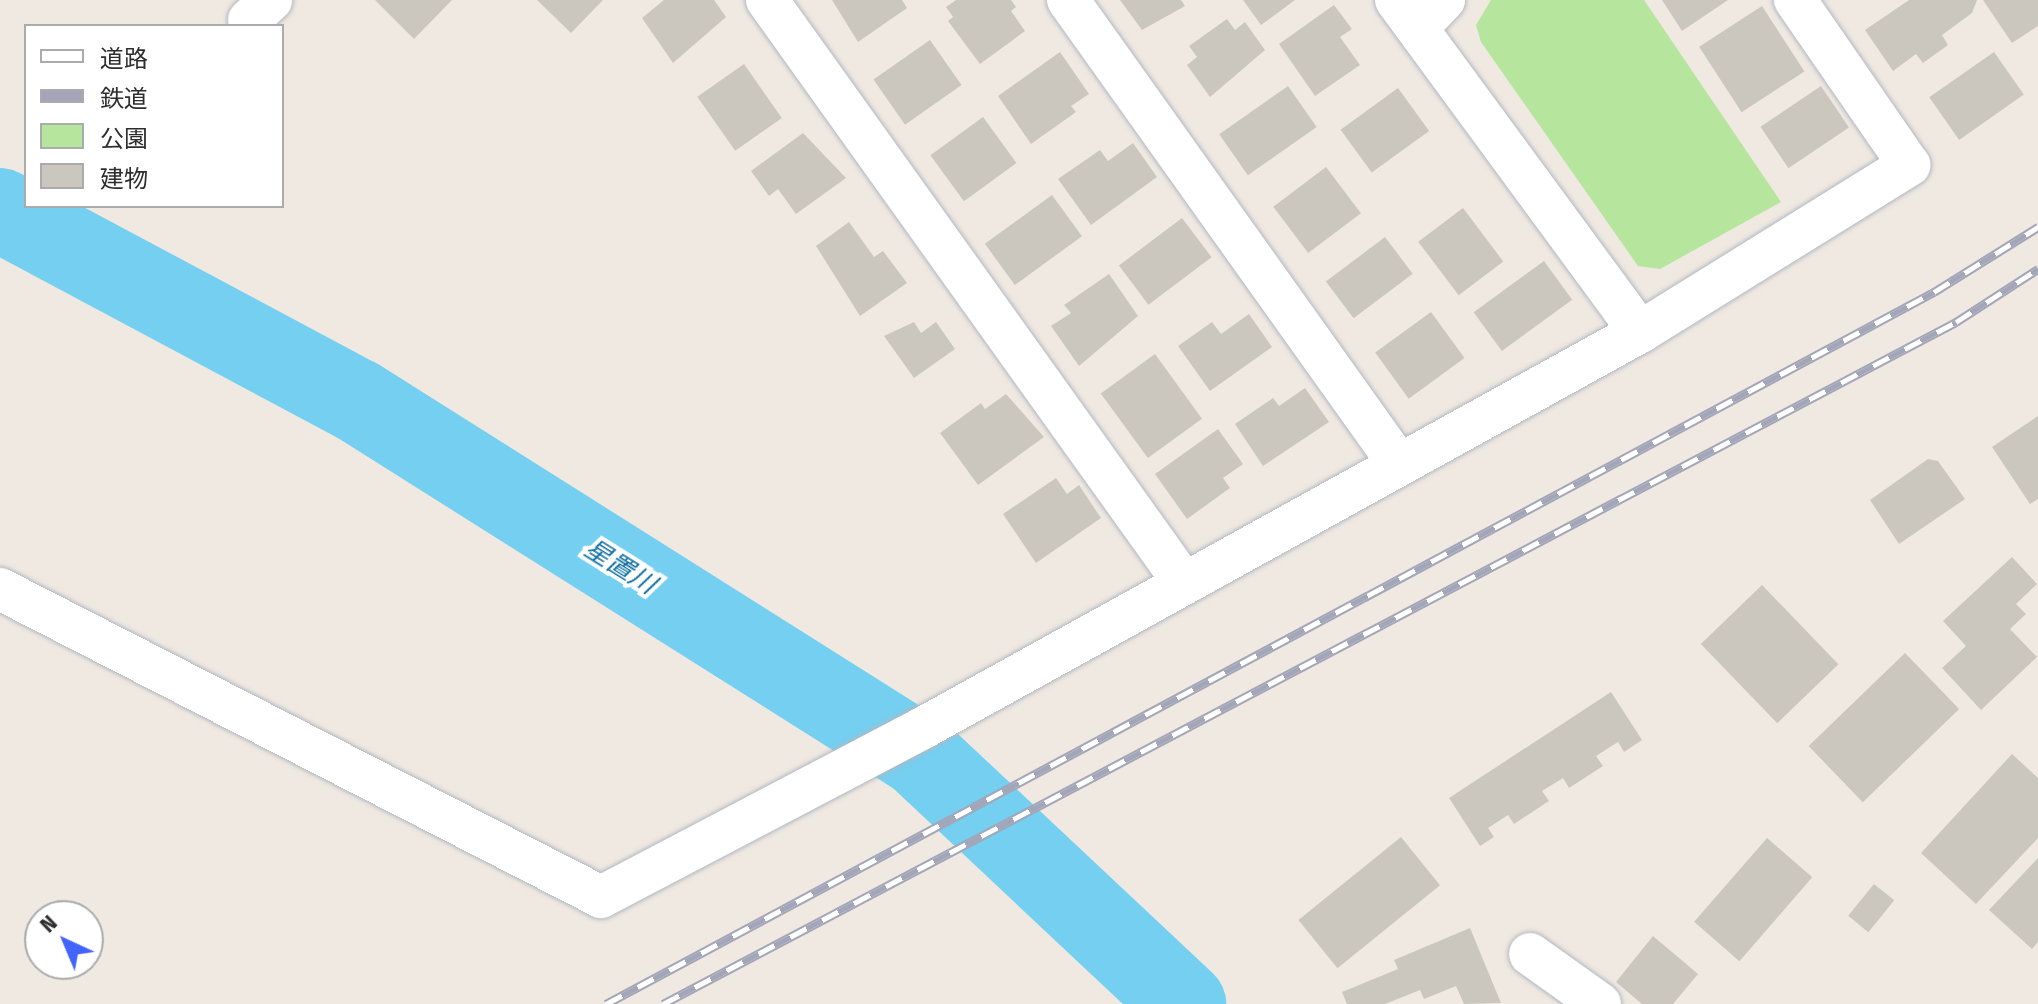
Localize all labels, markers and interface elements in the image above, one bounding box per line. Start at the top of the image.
legend [24,24,284,208]
text: 道路 [100,45,148,73]
text: 鉄道 [100,85,148,113]
text: 公園 [100,125,148,153]
text: 建物 [100,165,148,193]
water label: 星置川 [579,533,661,601]
north arrow [24,900,104,980]
text: N [34,910,62,938]

